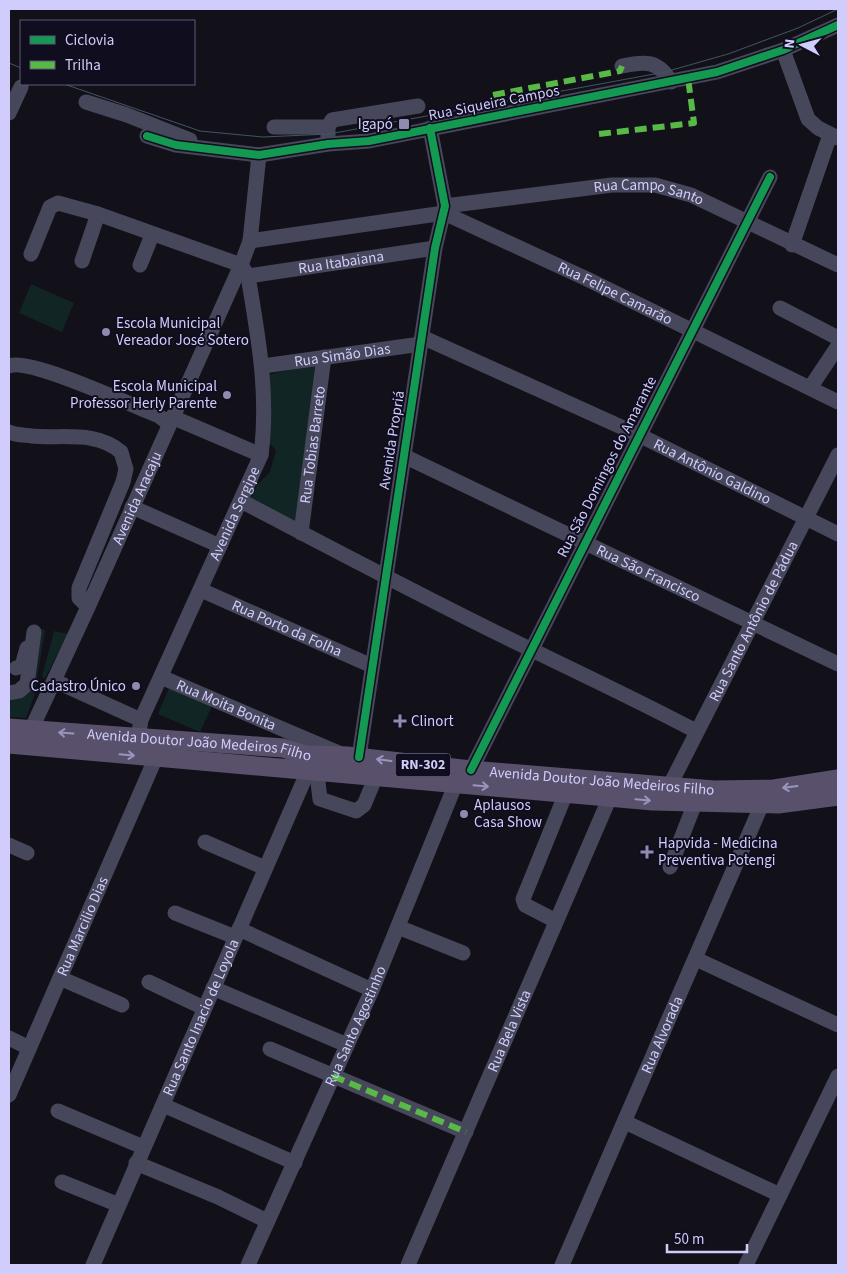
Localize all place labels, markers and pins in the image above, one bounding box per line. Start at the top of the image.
place label: Igapó [358,114,393,135]
marker: Igapó [397,117,411,131]
place label: Escola Municipal Vereador José Sotero [116,313,249,351]
marker: Escola Municipal Vereador José Sotero [100,326,112,338]
place label: Escola Municipal Professor Herly Parente [70,376,217,414]
marker: Escola Municipal Professor Herly Parente [221,389,233,401]
place label: Cadastro Único [31,676,126,697]
marker: Cadastro Único [130,680,142,692]
place label: Clinort [411,711,454,732]
marker: Clinort [393,714,407,728]
place label: Aplausos Casa Show [474,795,542,833]
marker: Aplausos Casa Show [458,808,470,820]
place label: Hapvida - Medicina Preventiva Potengi [658,833,778,871]
marker: Hapvida - Medicina Preventiva Potengi [640,845,654,859]

